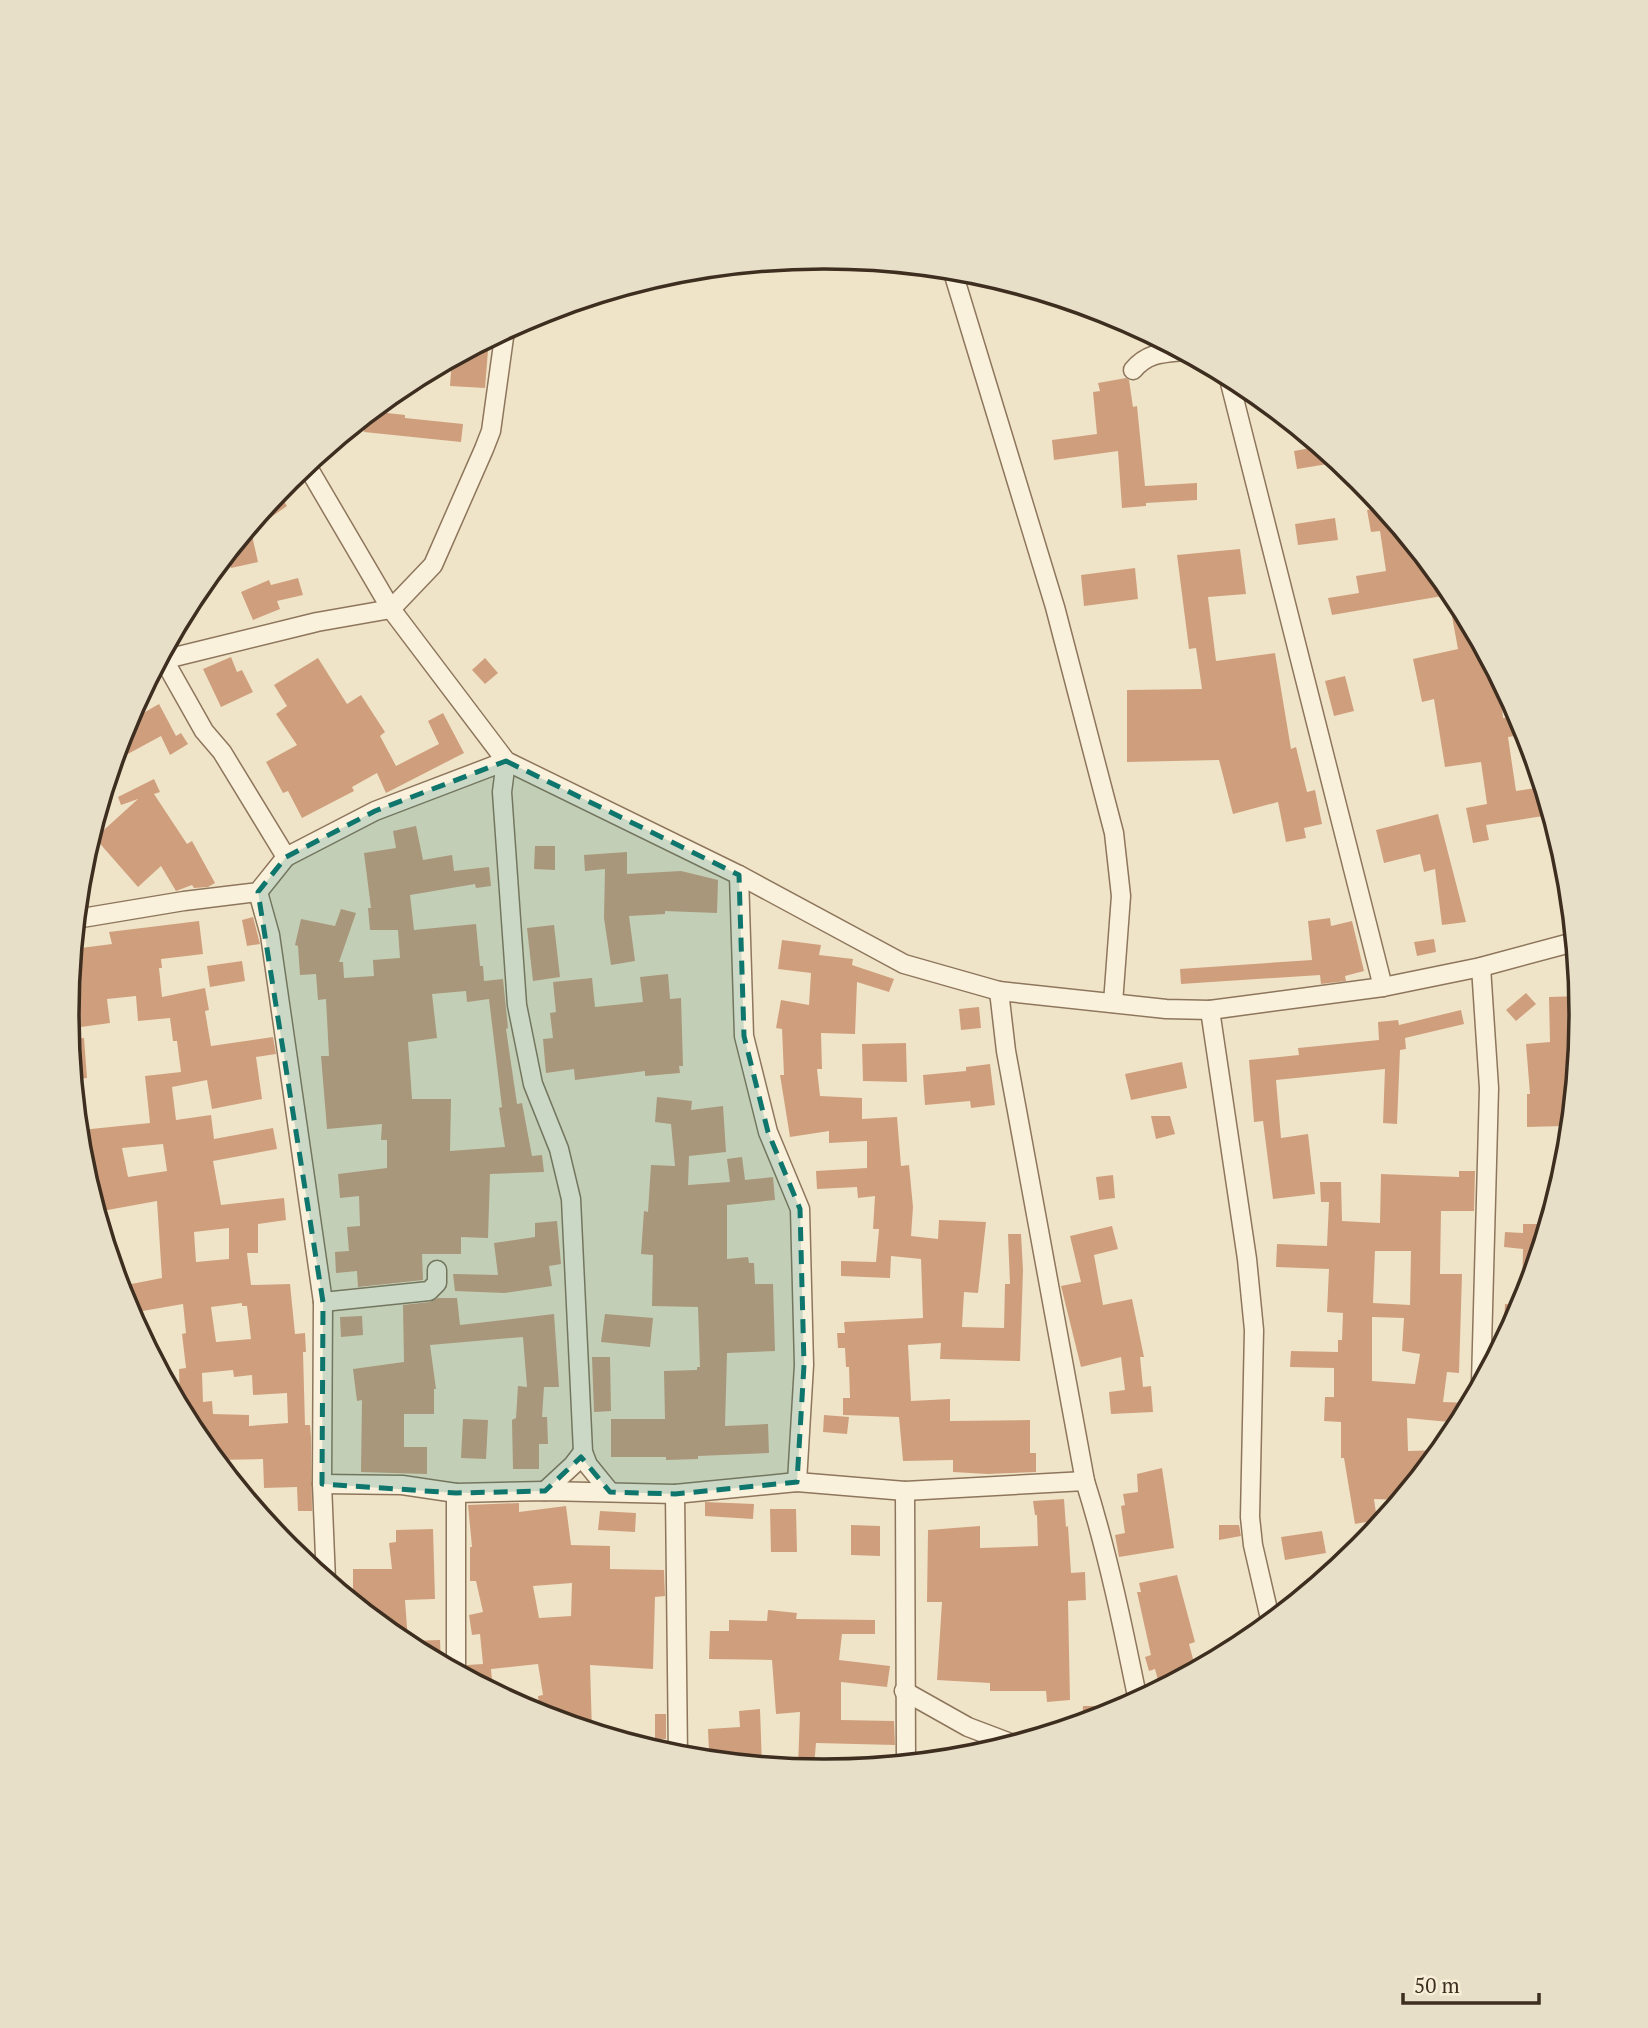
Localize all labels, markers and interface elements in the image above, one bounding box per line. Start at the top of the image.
scale bar [1403,1962,1540,2006]
text: 50 m [1414,1971,1460,1999]

